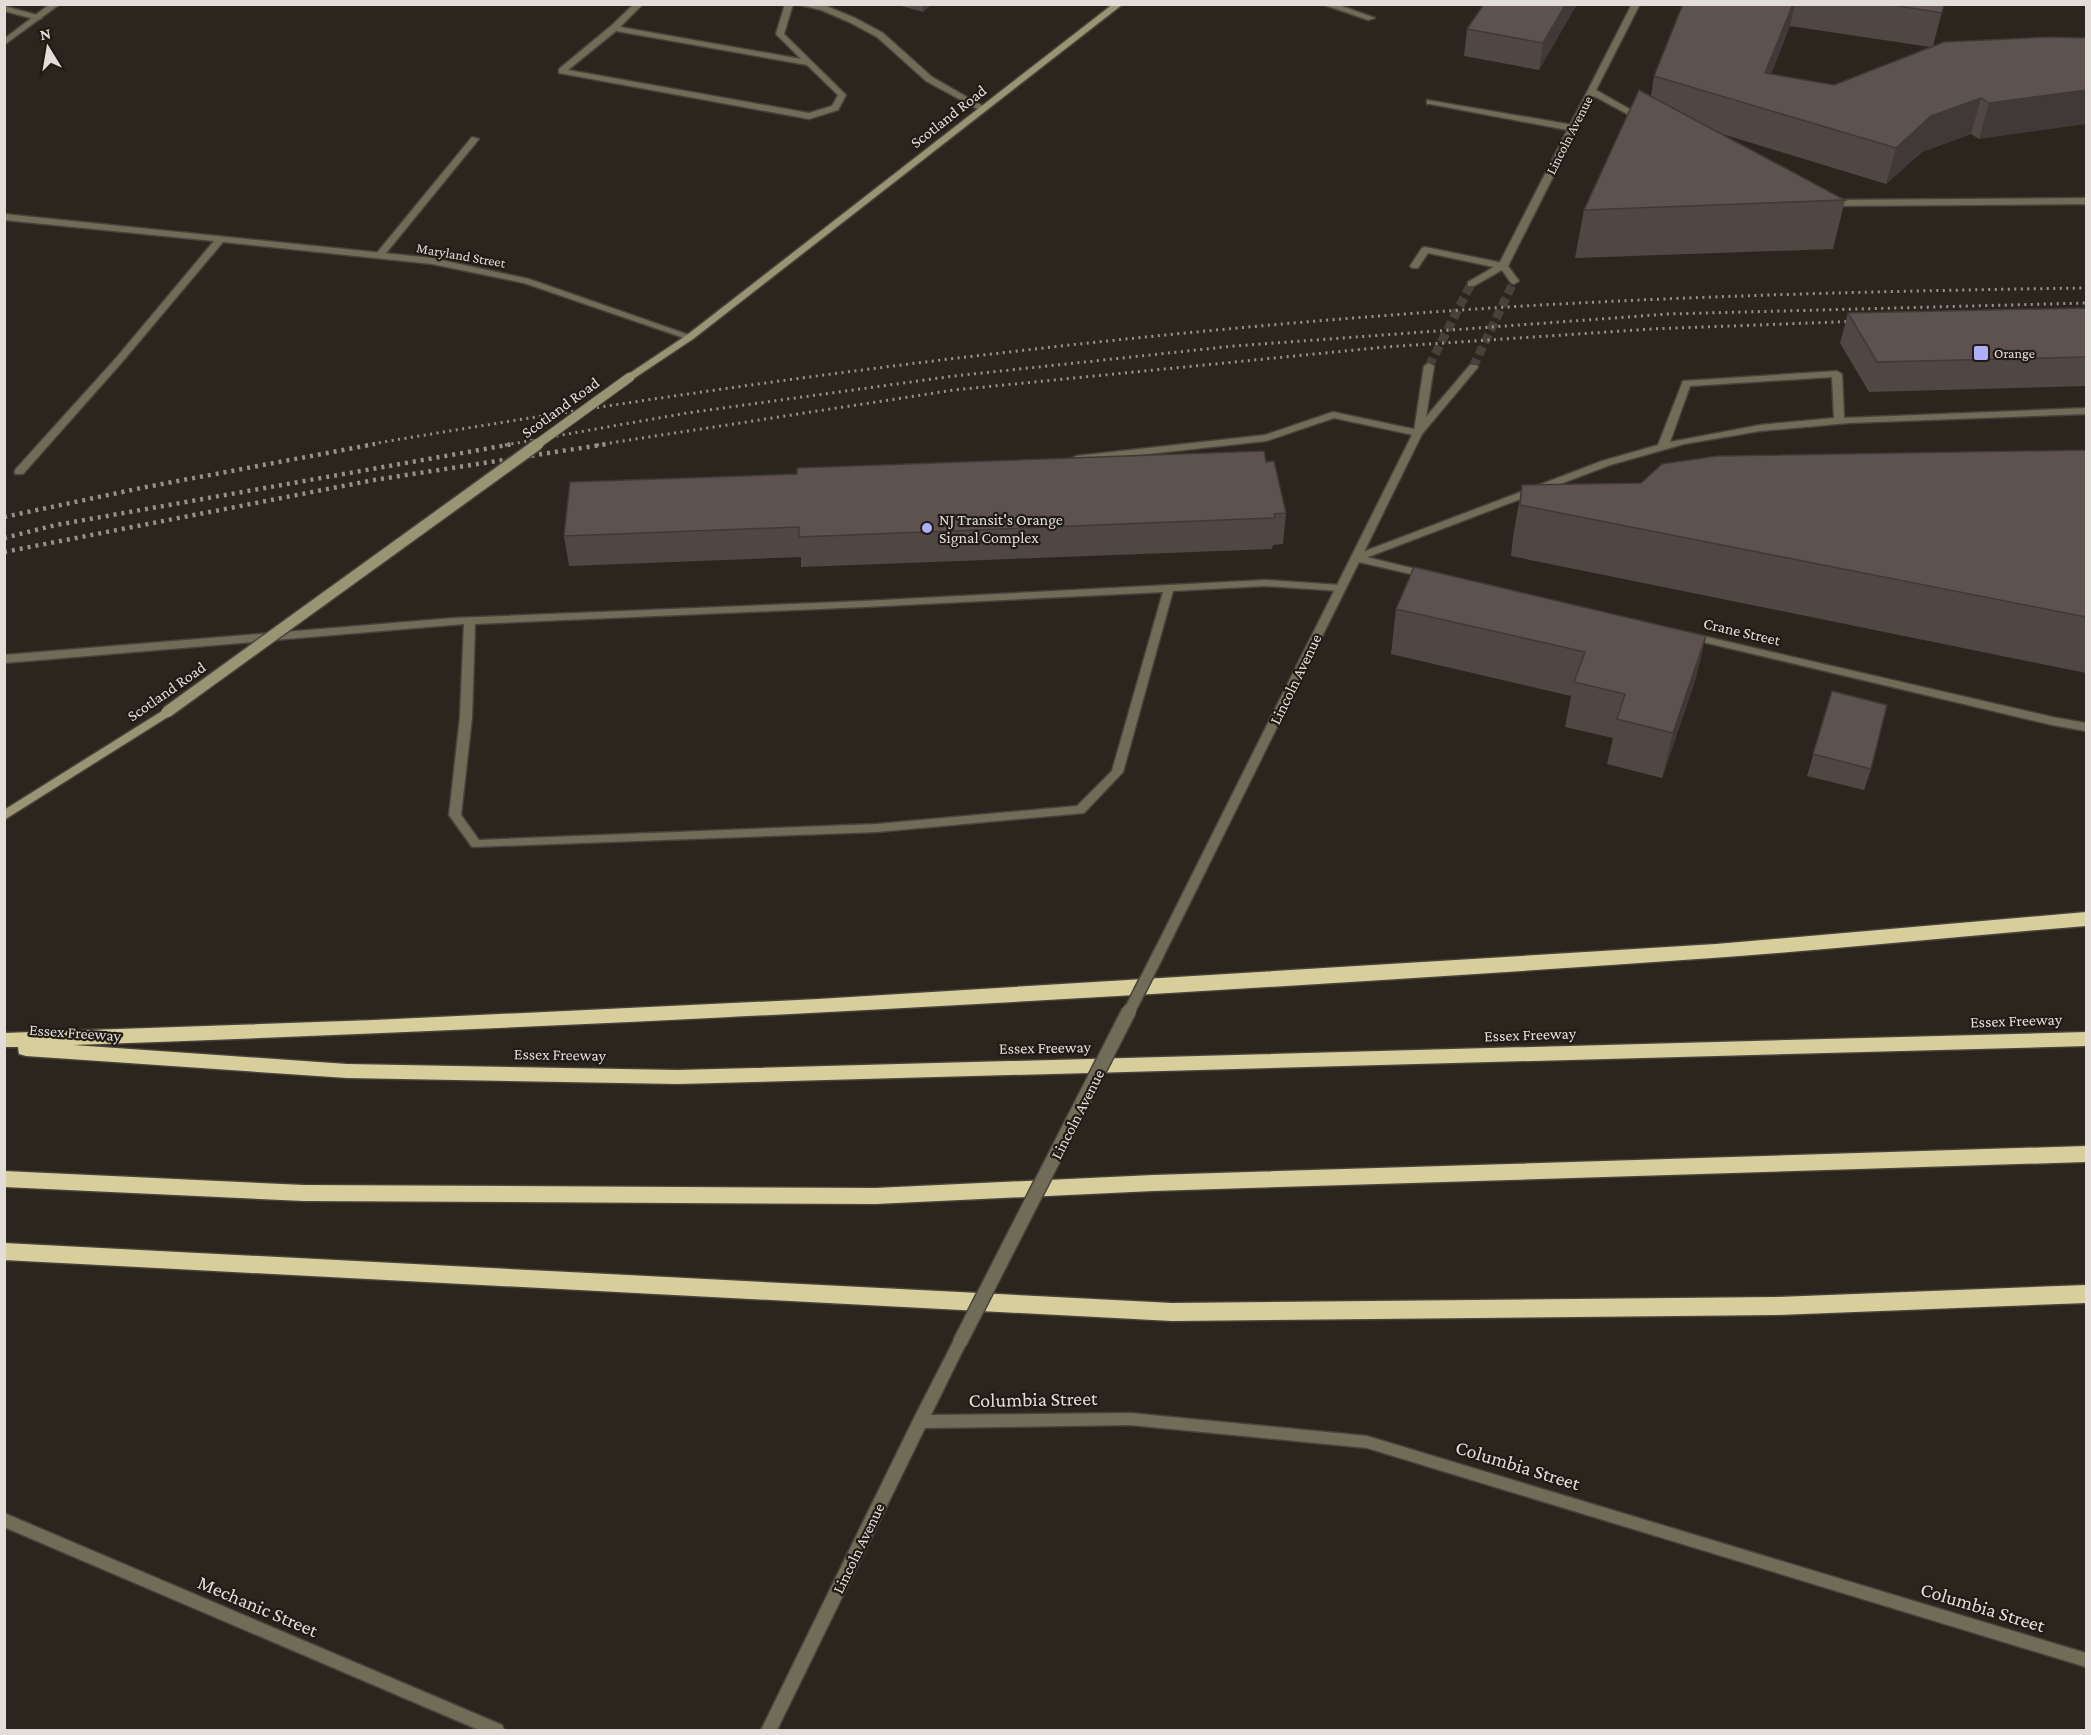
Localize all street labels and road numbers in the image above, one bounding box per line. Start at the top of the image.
street label: Scotland Road [907,81,990,151]
street label: Lincoln Avenue [1542,93,1596,177]
street label: Maryland Street [415,239,507,271]
street label: Scotland Road [518,373,603,441]
street label: Crane Street [1702,614,1783,649]
street label: Lincoln Avenue [1266,631,1325,727]
street label: Scotland Road [124,658,209,725]
street label: Essex Freeway [1970,1010,2063,1032]
street label: Essex Freeway [28,1021,122,1045]
street label: Essex Freeway [1484,1024,1577,1046]
street label: Essex Freeway [999,1038,1092,1058]
street label: Essex Freeway [514,1045,607,1065]
street label: Lincoln Avenue [1048,1067,1107,1162]
street label: Columbia Street [968,1387,1098,1411]
street label: Columbia Street [1453,1436,1583,1494]
street label: Lincoln Avenue [829,1500,888,1596]
street label: Mechanic Street [195,1571,322,1641]
street label: Columbia Street [1918,1578,2048,1636]

